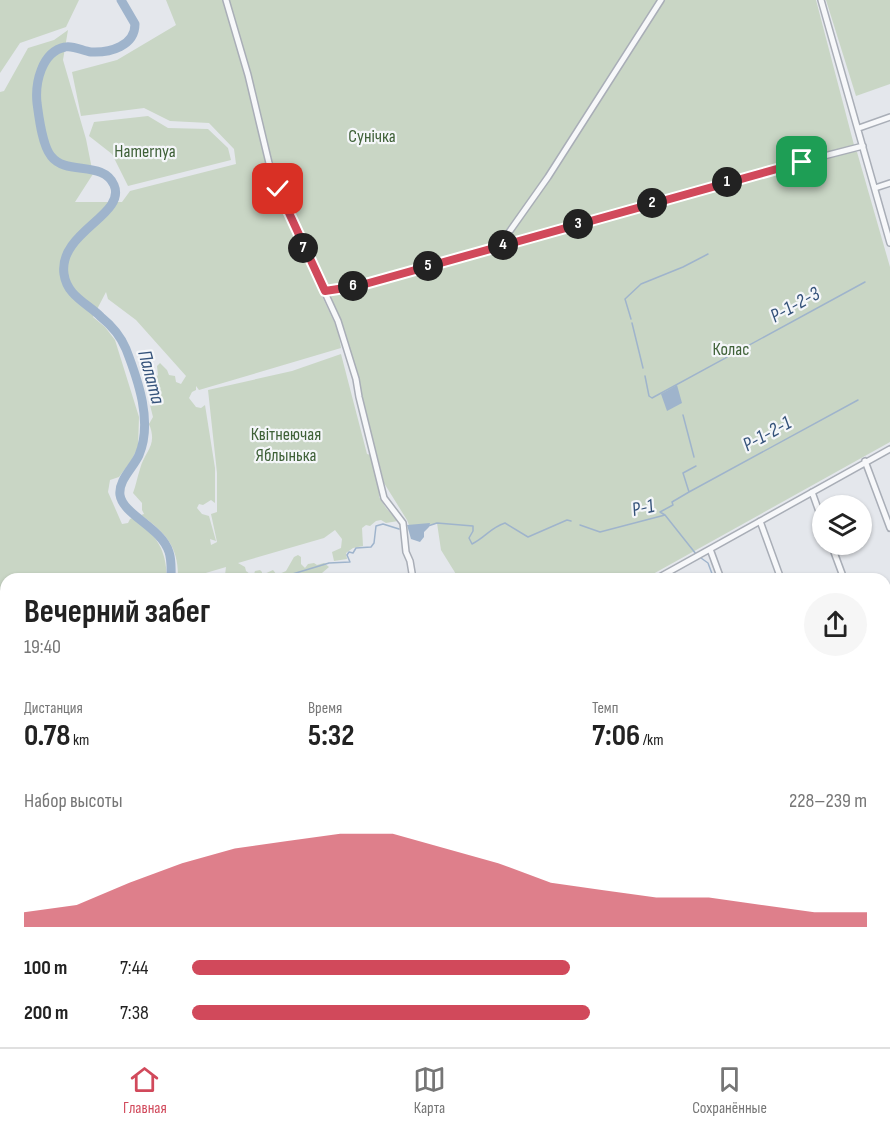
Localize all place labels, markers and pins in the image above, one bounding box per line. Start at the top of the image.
pin [776,136,827,187]
pin [252,163,303,214]
pin: 1 [712,167,742,197]
pin: 2 [637,188,667,218]
pin: 3 [563,209,593,239]
pin: 4 [488,230,518,260]
pin: 7 [288,233,318,263]
pin: 5 [413,251,443,281]
pin: 6 [338,271,368,301]

